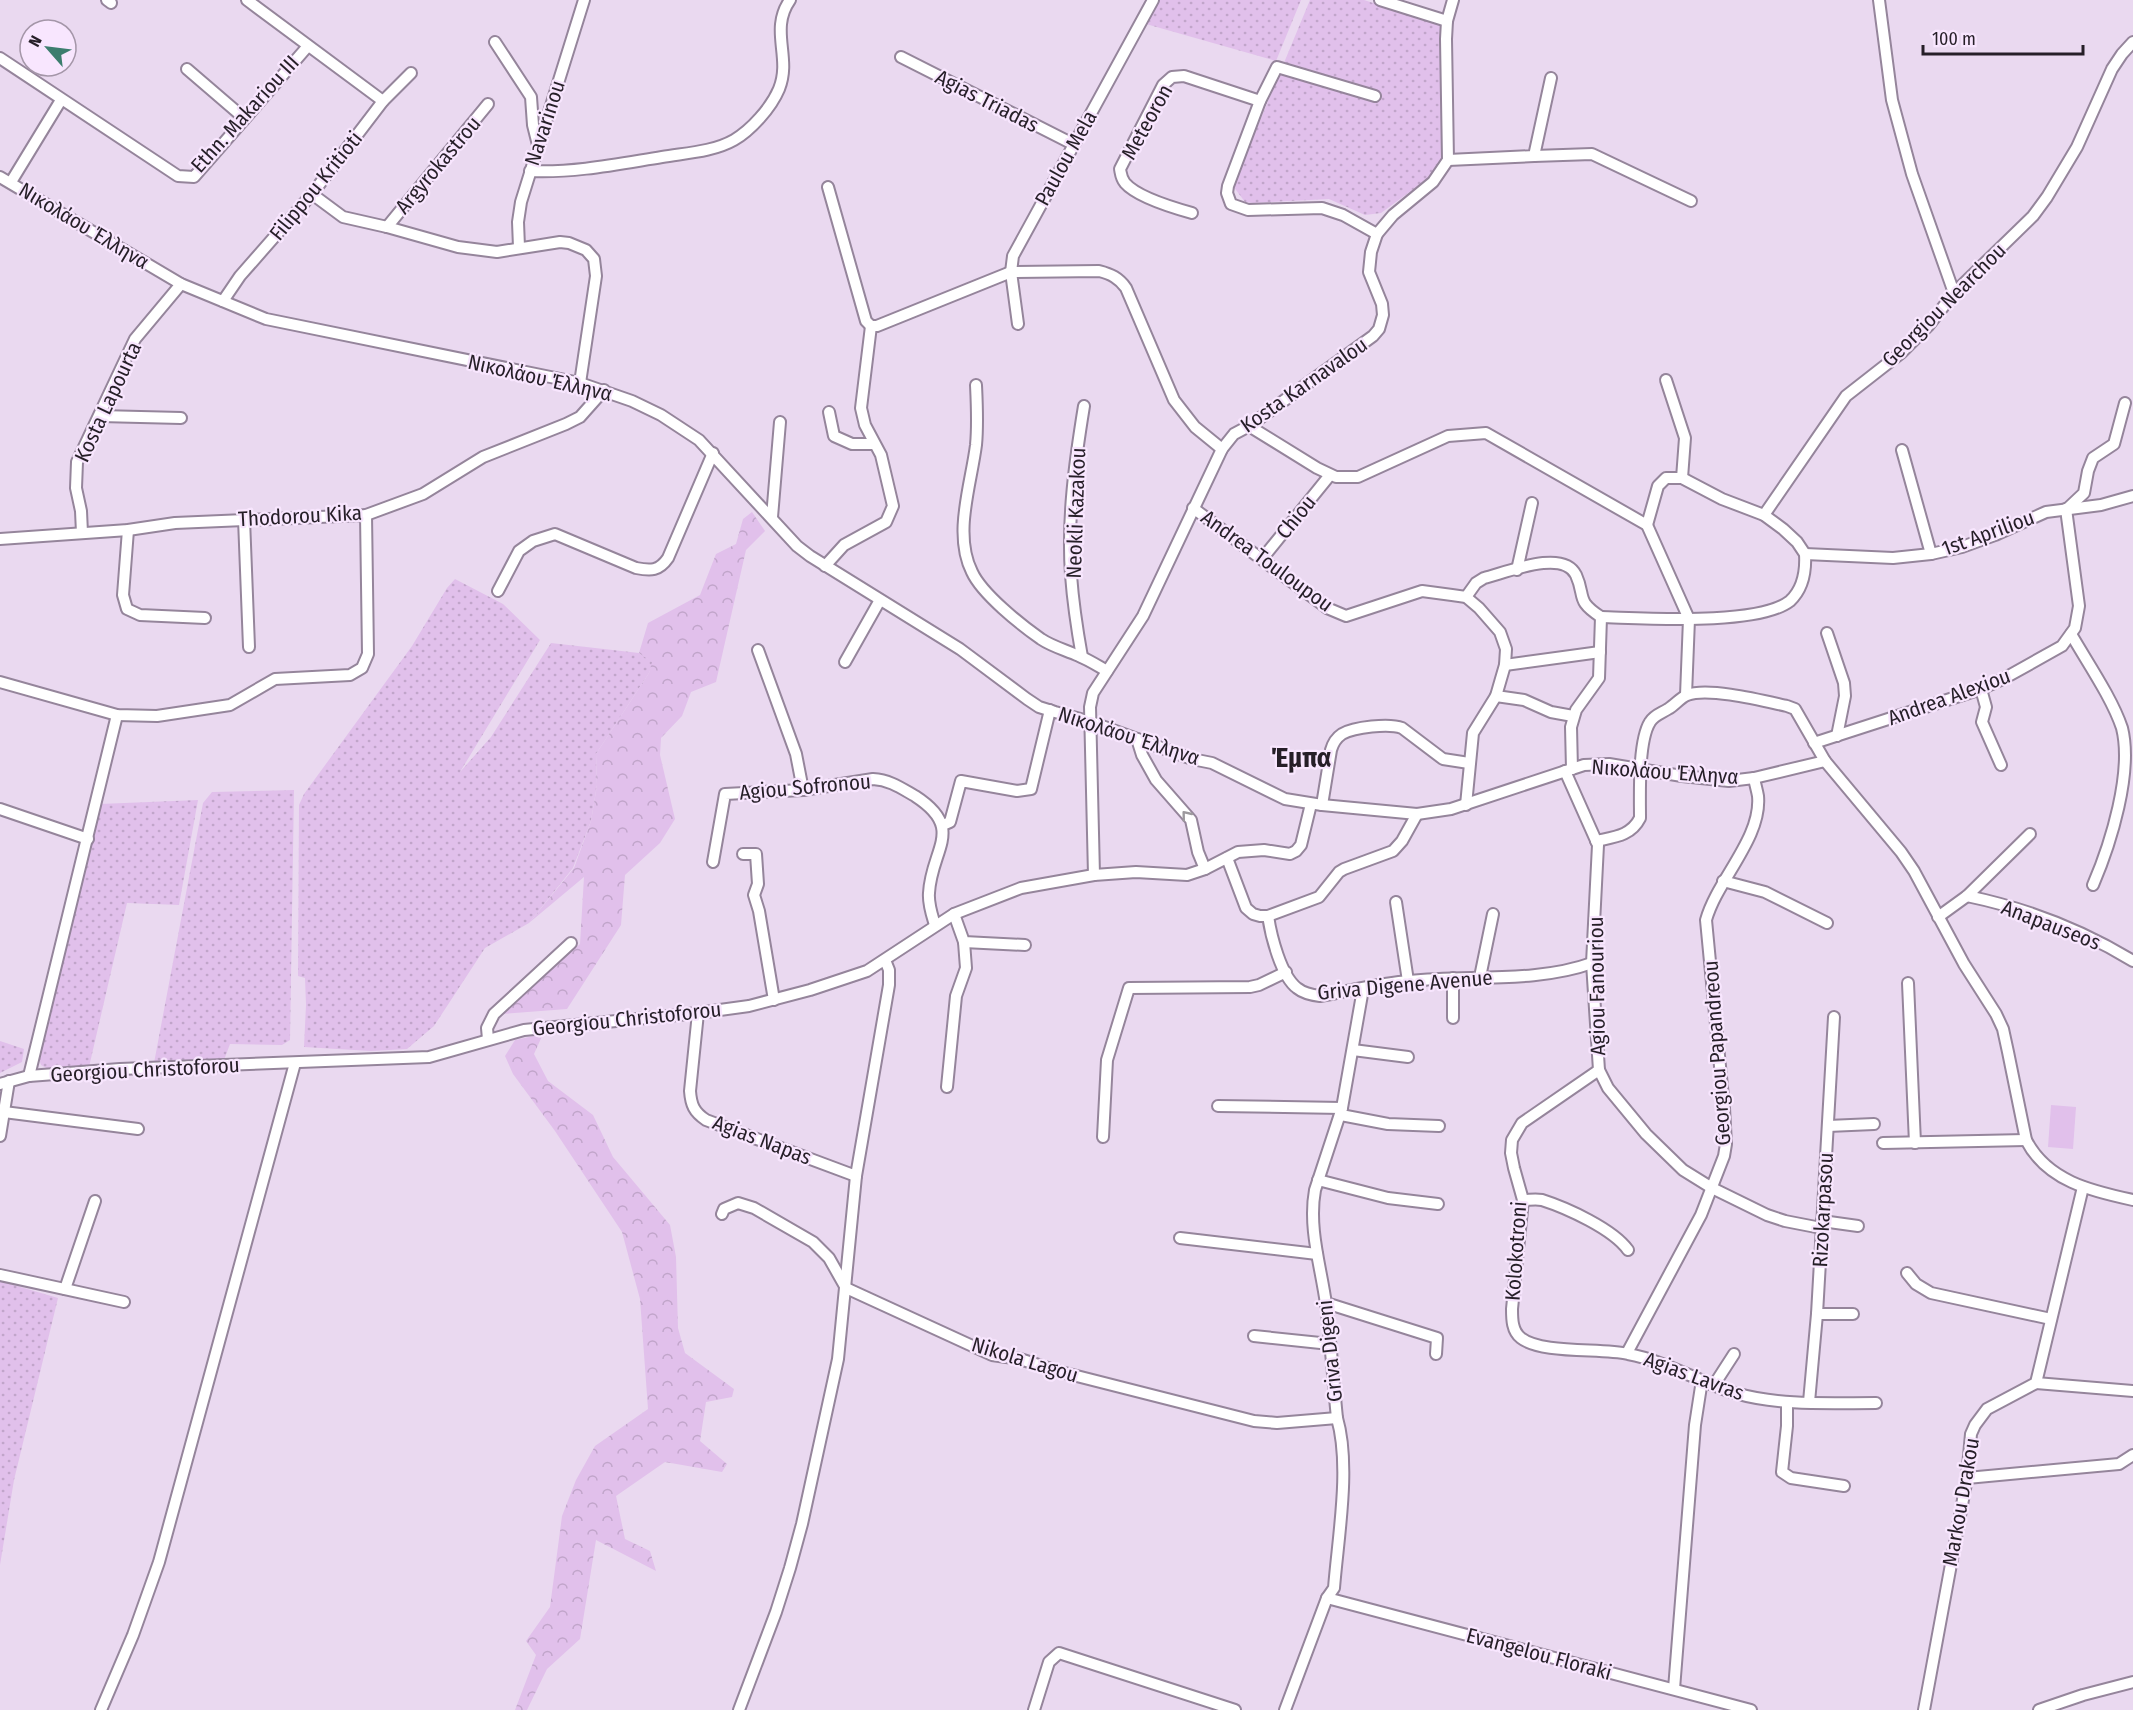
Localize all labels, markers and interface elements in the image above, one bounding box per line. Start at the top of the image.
north arrow [18,18,78,78]
scale bar [1923,18,2084,56]
text: 100 m [1932,28,1976,50]
text: N [25,32,46,50]
street label: Ethn. Makariou III [185,50,305,178]
street label: Agias Triadas [931,64,1043,138]
street label: Navarinou [519,77,571,169]
street label: Meteoron [1116,80,1178,164]
street label: Paulou Mela [1029,106,1103,210]
street label: Argyrokastrou [390,111,486,219]
street label: Filippou Kritioti [264,126,368,246]
street label: Νικολάου Έλληνα [14,177,154,275]
street label: Georgiou Nearchou [1877,238,2011,372]
street label: Kosta Karnavalou [1236,332,1372,438]
street label: Kosta Lapourta [69,338,147,466]
street label: Νικολάου Έλληνα [465,349,615,407]
street label: Neokli Kazakou [1061,447,1091,579]
street label: Chiou [1271,490,1321,544]
street label: Thodorou Kika [237,500,363,532]
street label: Andrea Touloupou [1196,504,1338,618]
street label: 1st Apriliou [1938,504,2038,562]
street label: Andrea Alexiou [1884,663,2014,731]
street label: Νικολάου Έλληνα [1055,701,1203,771]
district label: Έμπα [1270,742,1332,774]
street label: Νικολάου Έλληνα [1591,754,1739,790]
street label: Agiou Sofronou [738,768,872,806]
one-way arrow [1182,811,1193,822]
street label: Anapauseos [1998,894,2104,956]
street label: Agiou Fanouriou [1583,916,1611,1056]
street label: Georgiou Papandreou [1698,960,1736,1146]
street label: Griva Digene Avenue [1316,964,1494,1006]
street label: Georgiou Christoforou [531,996,723,1042]
street label: Georgiou Christoforou [50,1052,240,1088]
street label: Agias Napas [709,1109,815,1171]
street label: Rizokarpasou [1807,1152,1839,1268]
street label: Kolokotroni [1500,1200,1532,1302]
street label: Griva Digeni [1312,1299,1348,1403]
street label: Nikola Lagou [969,1331,1081,1389]
street label: Agias Lavras [1640,1346,1748,1406]
street label: Markou Drakou [1937,1436,1985,1568]
street label: Evangelou Floraki [1463,1622,1615,1686]

